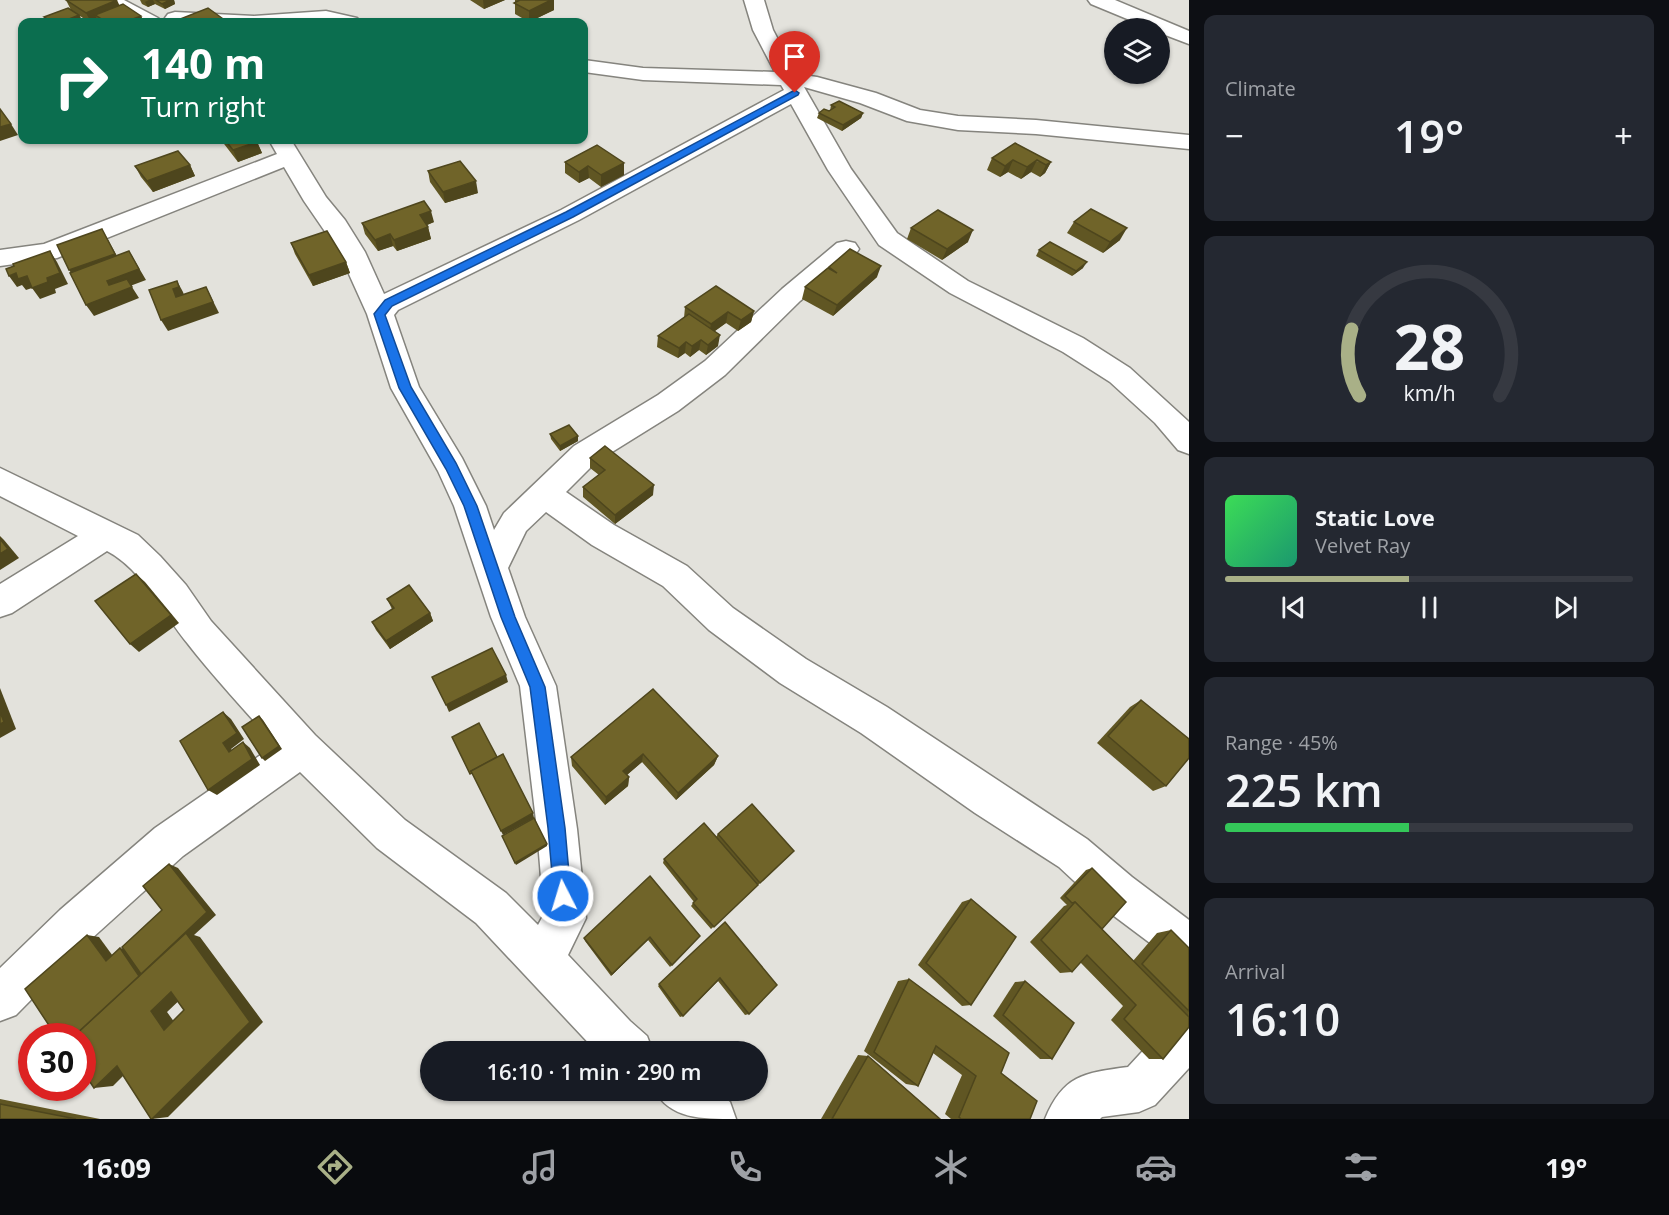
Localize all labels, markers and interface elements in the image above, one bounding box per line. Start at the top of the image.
map controls [1104,18,1170,84]
button: layers [1104,18,1170,84]
pin [769,31,820,93]
text: 140 m [141,34,265,91]
icon: arrive [778,40,811,73]
icon: right [42,42,120,120]
text: Climate [1225,75,1296,102]
text: Turn right [141,88,266,125]
text: 19° [1394,105,1464,166]
text: − [1225,113,1244,158]
text: + [1614,113,1633,158]
text: 28 [1393,303,1465,388]
text: km/h [1403,378,1455,407]
text: Static Love [1315,502,1435,532]
text: Velvet Ray [1315,532,1410,559]
icon: previous [1277,591,1310,624]
icon: pause [1413,591,1446,624]
icon: next [1549,591,1582,624]
text: Range · 45% [1225,729,1338,756]
text: 225 km [1225,759,1383,820]
position arrow [531,864,595,928]
text: Arrival [1225,958,1285,985]
text: 16:10 [1225,988,1340,1049]
speed limit sign: 30 [18,1023,96,1101]
text: 16:10 · 1 min · 290 m [486,1056,702,1086]
icon: directions [314,1146,356,1188]
icon: music [519,1146,561,1188]
icon: phone [724,1146,766,1188]
icon: climate [930,1146,972,1188]
icon: car [1135,1146,1177,1188]
icon: filters [1340,1146,1382,1188]
text: 16:09 [82,1149,151,1186]
text: 19° [1545,1149,1587,1186]

